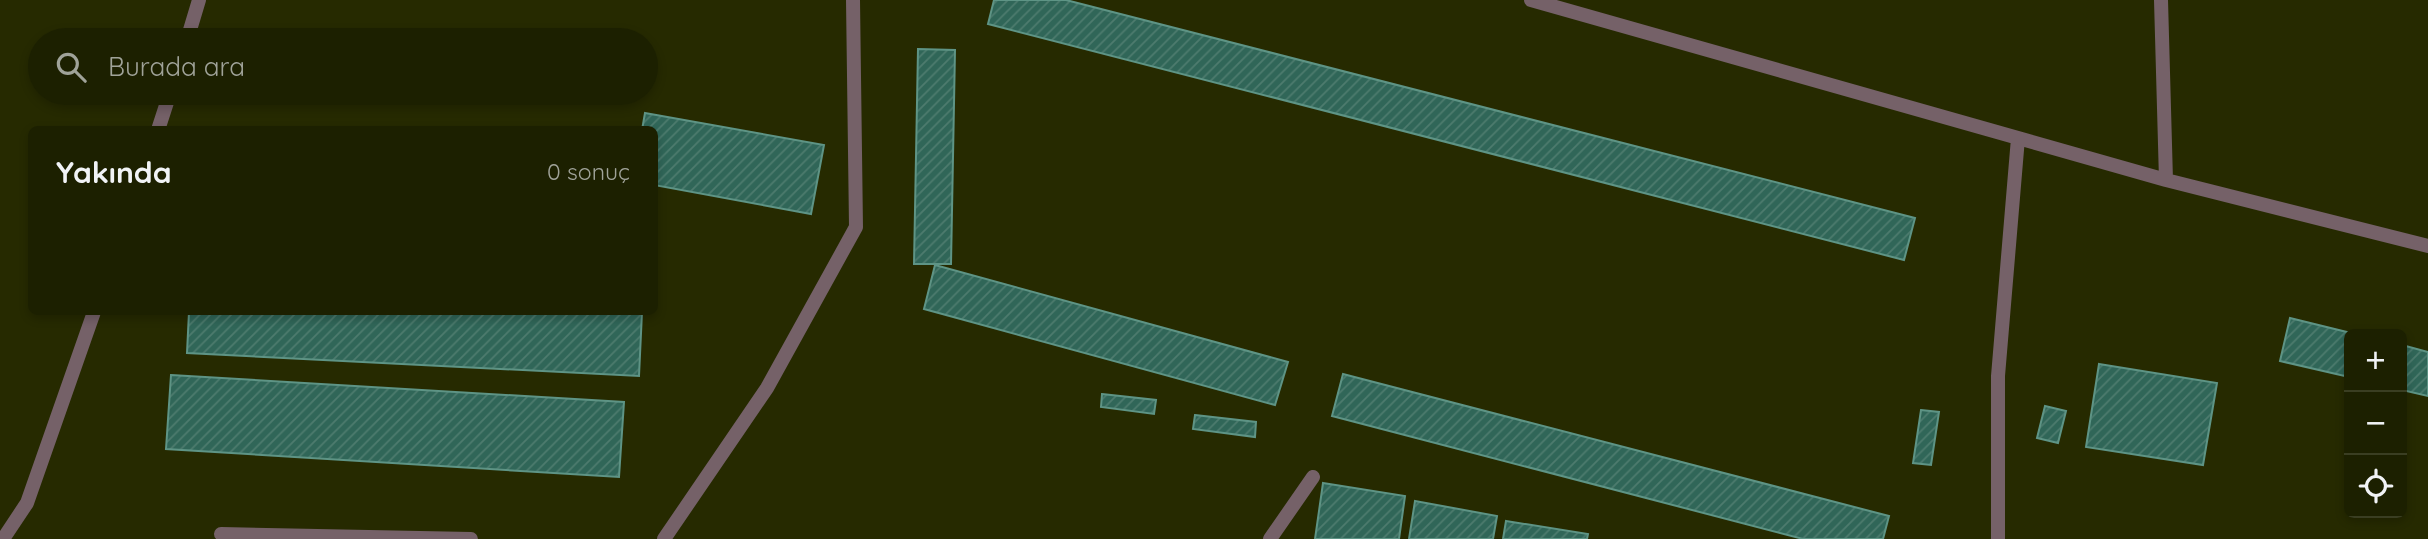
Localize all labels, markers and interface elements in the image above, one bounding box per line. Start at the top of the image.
search box [28,28,658,105]
icon: search [52,48,90,86]
text: Burada ara [108,50,245,83]
text: Yakında [56,153,171,191]
text: 0 sonuç [547,157,630,186]
map controls [2344,329,2407,518]
button: + [2344,329,2407,392]
button: − [2344,392,2407,455]
button: locate [2344,455,2407,518]

